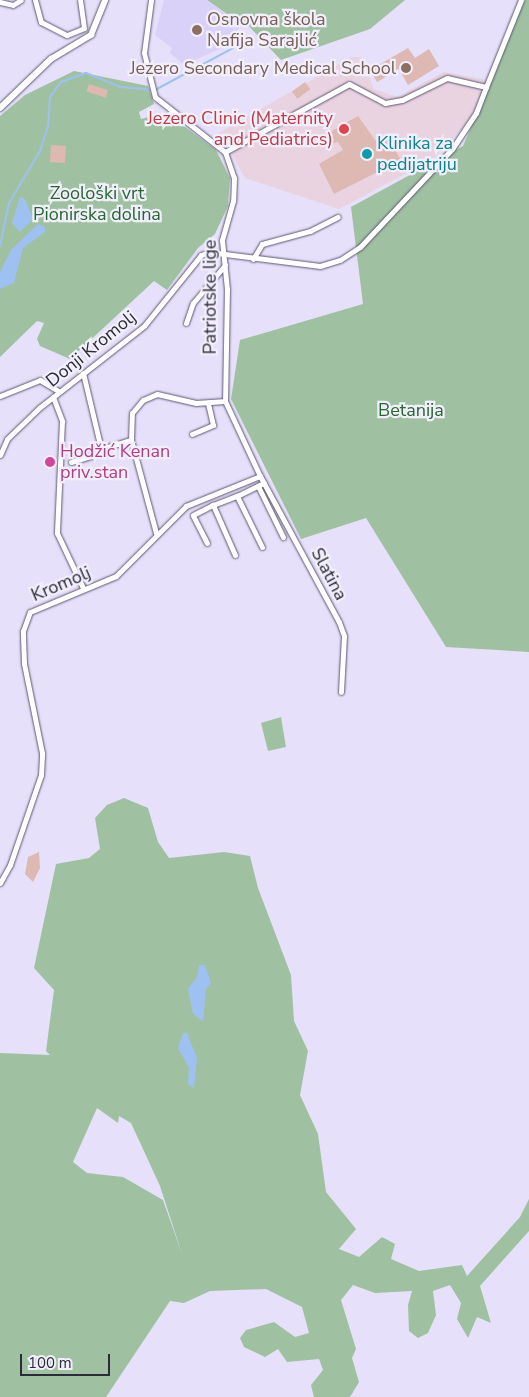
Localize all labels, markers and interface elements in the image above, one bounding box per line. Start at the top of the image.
place label: Osnovna škola Nafija Sarajlić [207,9,326,52]
marker: Osnovna škola Nafija Sarajlić [191,24,203,36]
place label: Jezero Secondary Medical School [130,57,396,79]
marker: Jezero Secondary Medical School [400,62,412,74]
place label: Jezero Clinic (Maternity and Pediatrics) [147,108,333,150]
marker: Jezero Clinic (Maternity and Pediatrics) [337,122,351,136]
place label: Klinika za pedijatriju [377,133,457,176]
marker: Klinika za pedijatriju [361,148,373,160]
park label: Zoološki vrt Pionirska dolina [33,183,161,225]
street label: Patriotske lige [199,240,221,354]
street label: Donji Kromolj [42,306,140,392]
park label: Betanija [378,399,444,421]
place label: Hodžić Kenan priv.stan [60,441,170,484]
marker: Hodžić Kenan priv.stan [44,456,56,468]
street label: Slatina [306,544,352,604]
street label: Kromolj [28,562,94,606]
scale bar [22,1344,112,1376]
text: 100 m [28,1353,72,1373]

